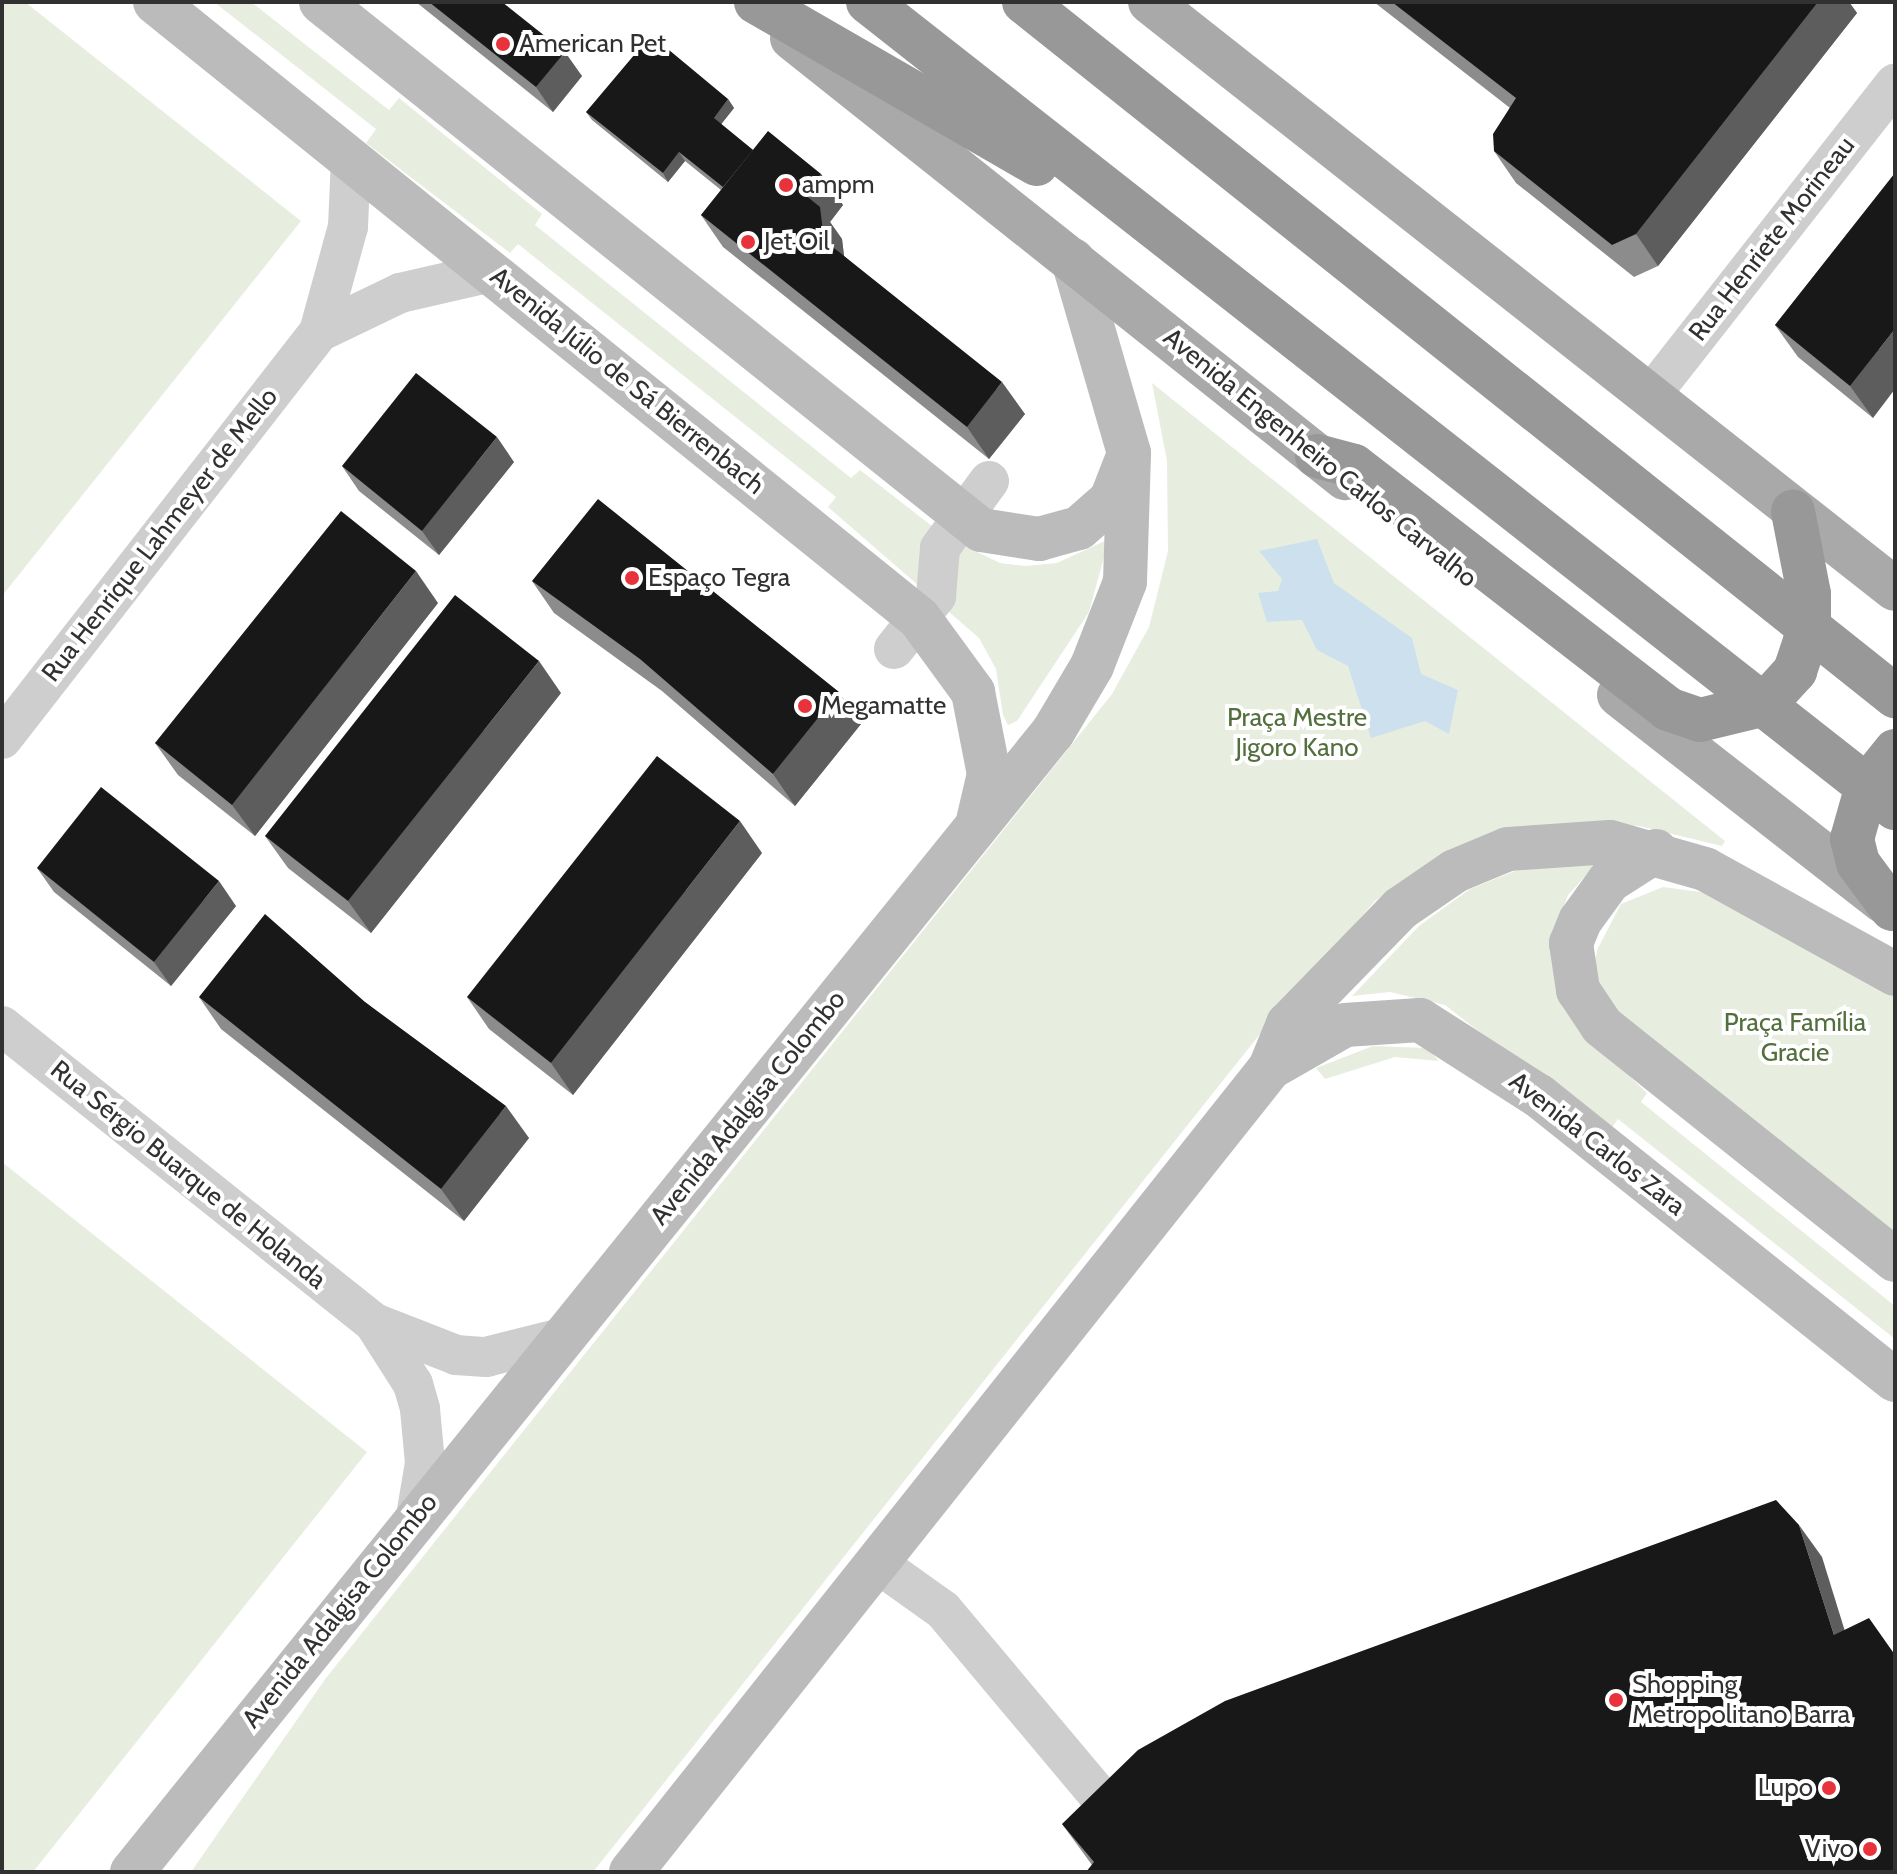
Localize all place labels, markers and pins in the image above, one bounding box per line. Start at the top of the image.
place label: American Pet [519,28,666,60]
marker: American Pet [494,35,512,53]
place label: ampm [802,169,875,201]
marker: ampm [777,176,795,194]
place label: Jet Oil [764,226,830,258]
marker: Jet Oil [739,233,757,251]
place label: Espaço Tegra [648,562,790,594]
marker: Espaço Tegra [623,569,641,587]
place label: Megamatte [821,690,946,722]
marker: Megamatte [796,697,814,715]
place label: Shopping Metropolitano Barra [1632,1669,1850,1730]
marker: Shopping Metropolitano Barra [1607,1691,1625,1709]
place label: Lupo [1758,1772,1813,1804]
marker: Lupo [1820,1779,1838,1797]
place label: Vivo [1805,1833,1854,1865]
marker: Vivo [1861,1840,1879,1858]

